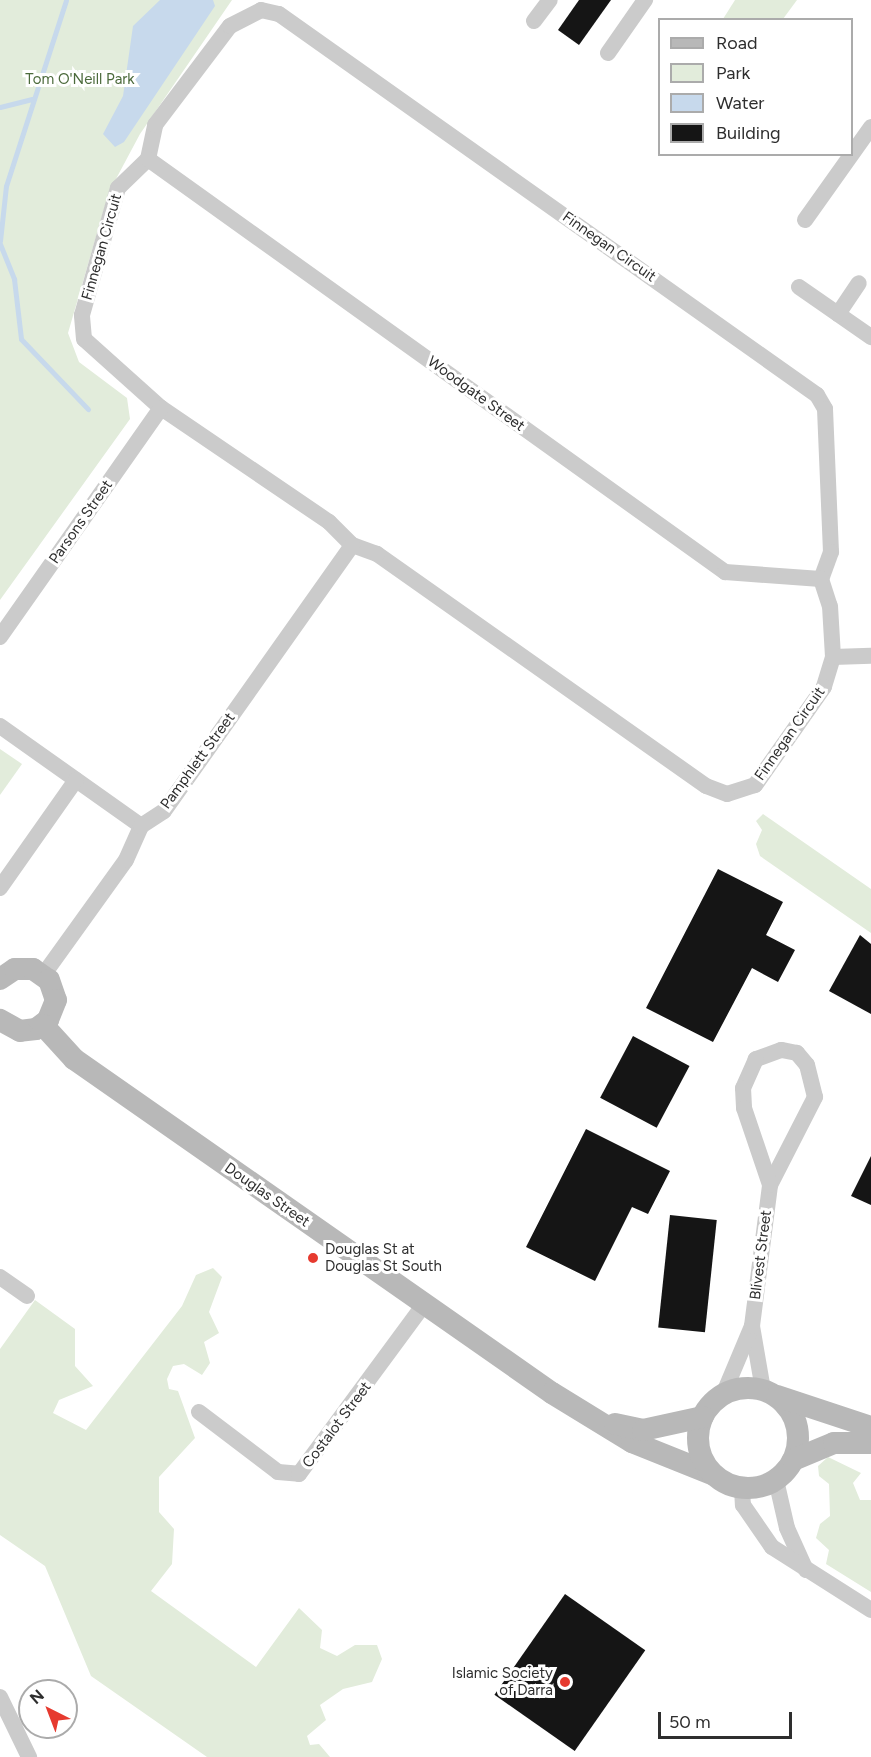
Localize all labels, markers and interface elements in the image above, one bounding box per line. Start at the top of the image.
legend [658,18,853,156]
text: Road [716,32,757,54]
text: Park [716,62,750,84]
park label: Tom O'Neill Park [25,71,135,89]
text: Water [716,92,764,114]
text: Building [716,122,781,144]
street label: Finnegan Circuit [78,192,126,302]
street label: Finnegan Circuit [559,208,659,286]
street label: Woodgate Street [424,353,528,435]
street label: Parsons Street [46,477,116,567]
street label: Finnegan Circuit [751,684,829,784]
street label: Pamphlett Street [157,709,239,813]
street label: Douglas Street [221,1159,313,1231]
street label: Blivest Street [747,1209,775,1301]
place label: Douglas St at Douglas St South [325,1240,442,1275]
marker: Douglas St at Douglas St South [306,1251,320,1265]
street label: Costalot Street [299,1378,375,1472]
place label: Islamic Society of Darra [452,1664,553,1699]
marker: Islamic Society of Darra [558,1675,572,1689]
north arrow [18,1679,78,1739]
text: N [26,1686,48,1708]
scale bar [661,1700,794,1738]
text: 50 m [669,1711,711,1733]

